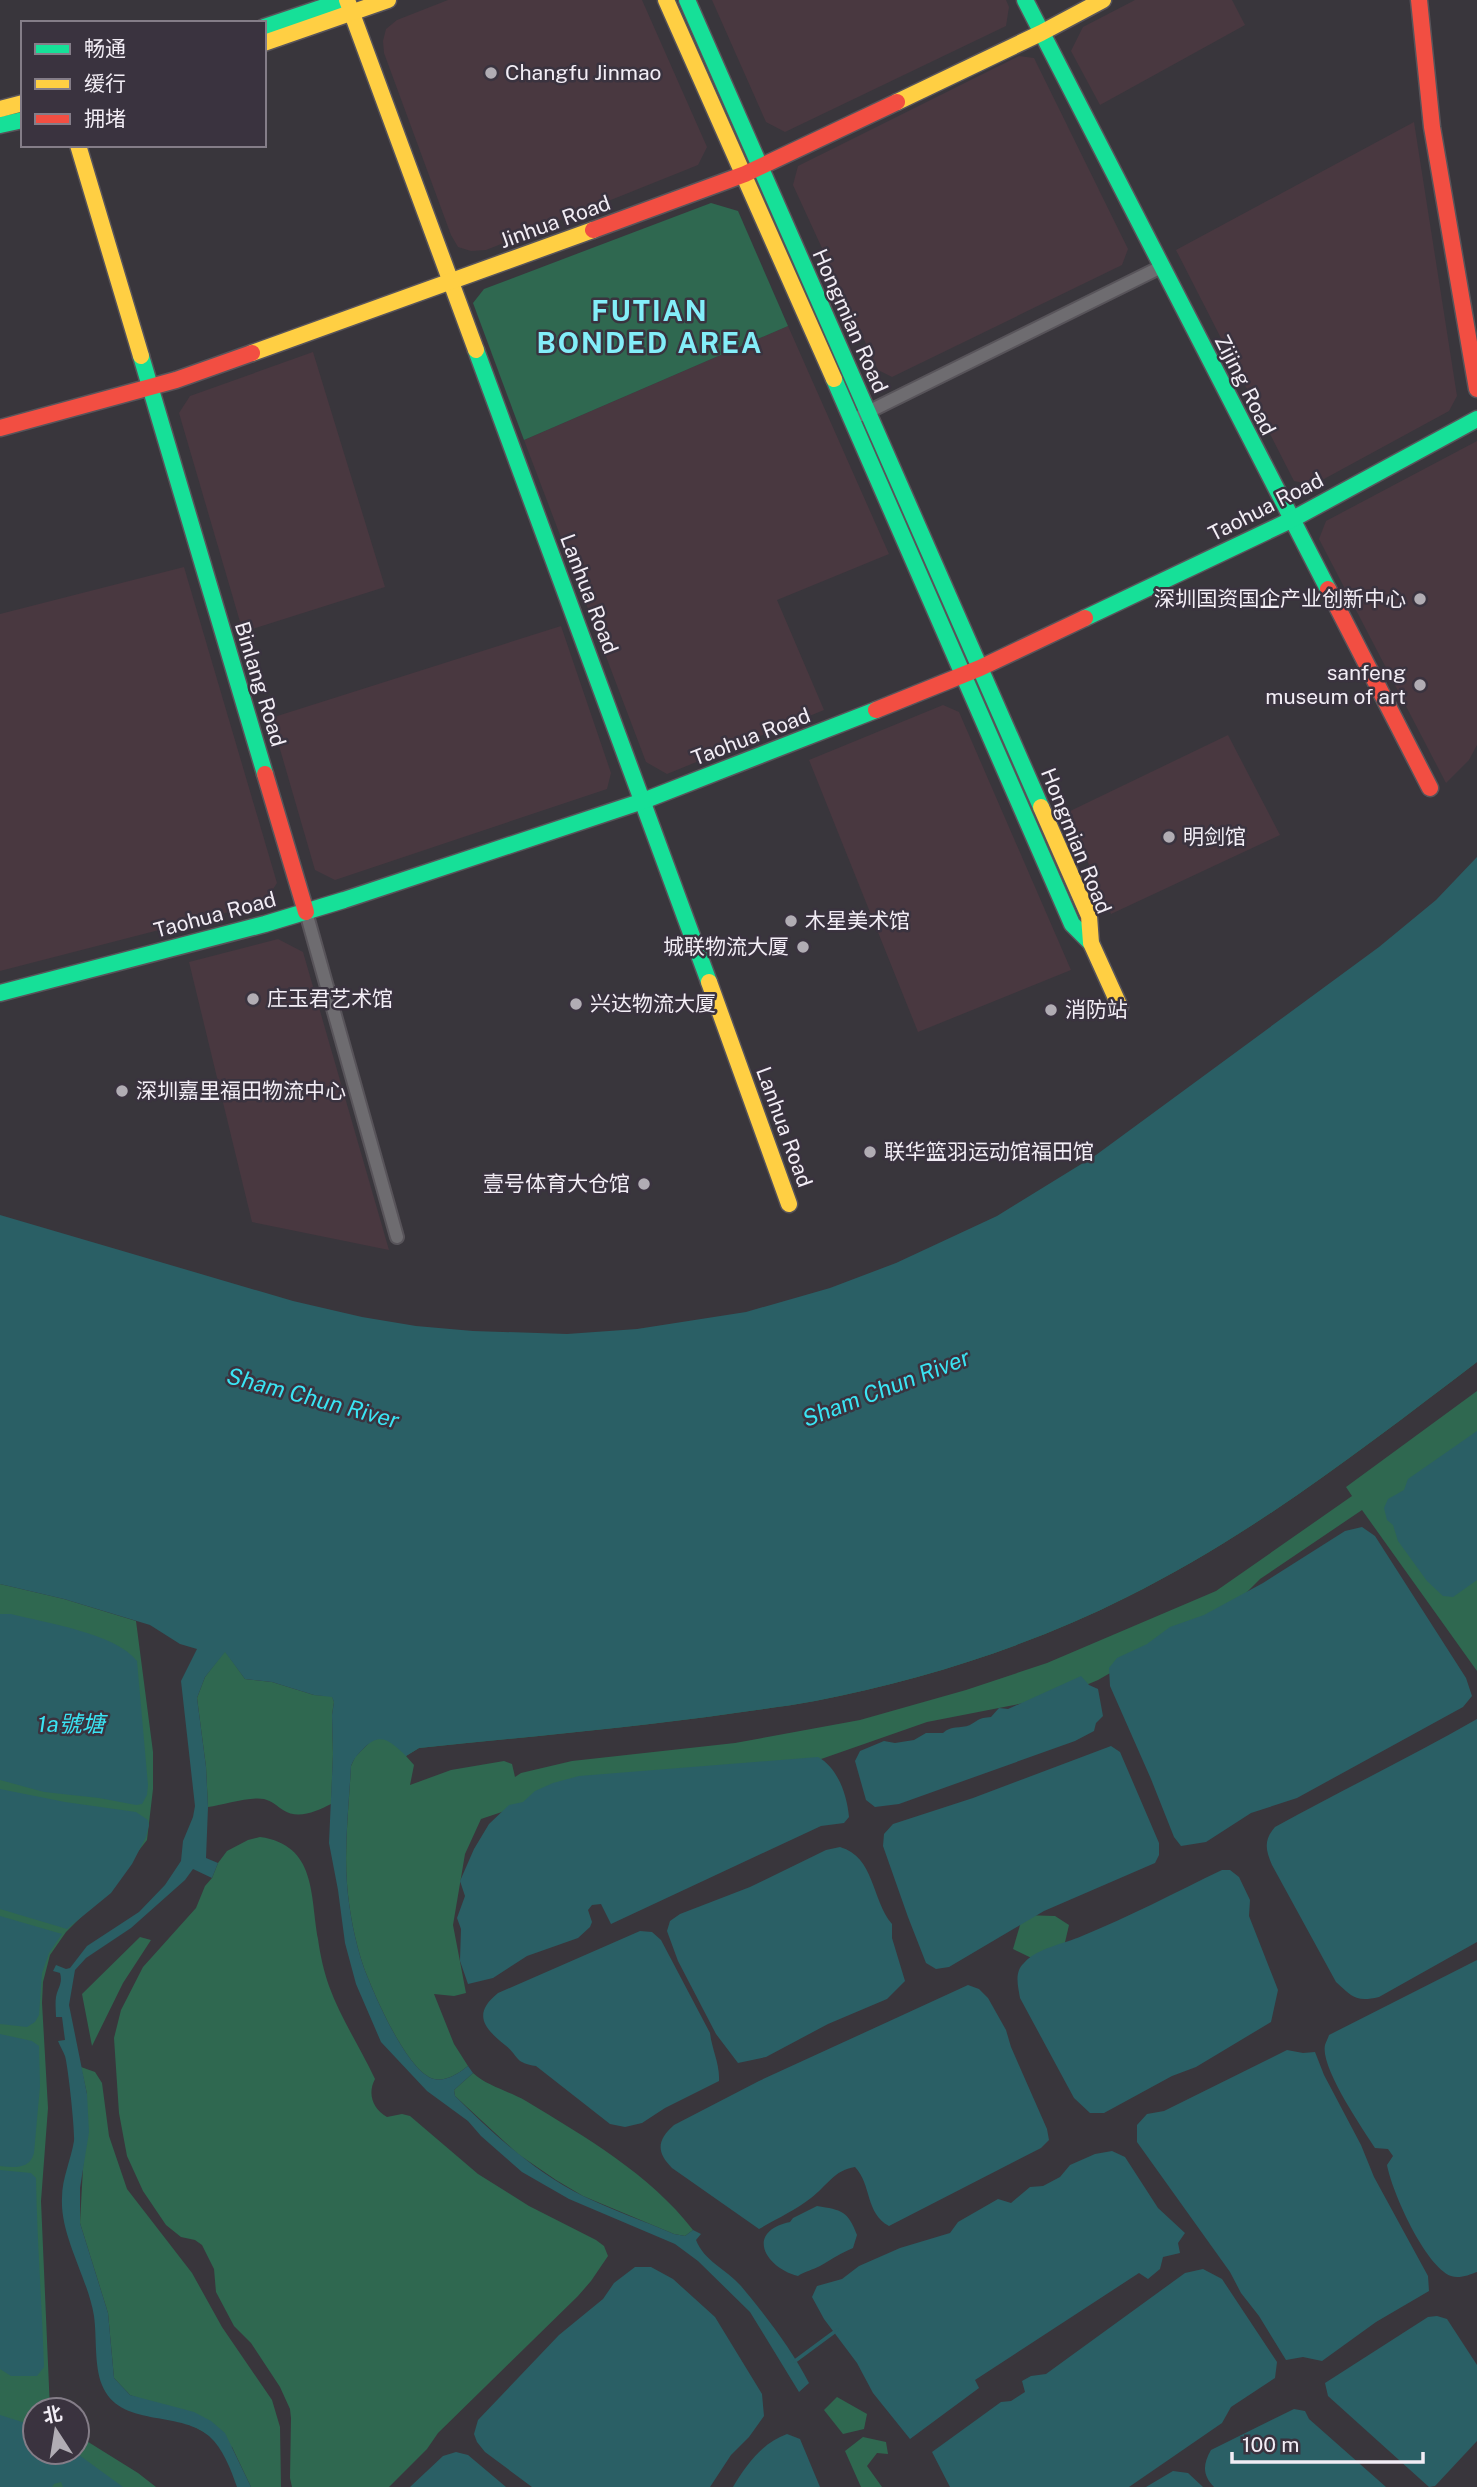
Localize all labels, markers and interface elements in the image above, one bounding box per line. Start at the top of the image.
legend [21,21,266,147]
text: 畅通 [84,36,126,61]
place label: Changfu Jinmao [505,60,661,85]
marker: Changfu Jinmao [483,65,499,81]
text: 缓行 [84,71,126,96]
text: 拥堵 [84,106,126,131]
street label: Jinhua Road [496,190,614,253]
street label: Hongmian Road [808,245,893,397]
district label: FUTIAN BONDED AREA [537,294,763,359]
street label: Zijing Road [1210,330,1281,439]
street label: Taohua Road [1204,467,1327,546]
street label: Lanhua Road [555,530,624,657]
place label: 深圳国资国企产业创新中心 [1154,586,1406,611]
marker: 深圳国资国企产业创新中心 [1412,591,1428,607]
street label: Binlang Road [230,618,291,749]
place label: sanfeng museum of art [1265,660,1406,709]
marker: sanfeng museum of art [1412,677,1428,693]
street label: Taohua Road [688,702,814,771]
street label: Hongmian Road [1036,764,1117,917]
place label: 明剑馆 [1183,824,1246,849]
marker: 明剑馆 [1161,829,1177,845]
street label: Taohua Road [151,886,279,943]
place label: 木星美术馆 [805,908,910,933]
marker: 木星美术馆 [783,913,799,929]
place label: 城联物流大厦 [663,934,789,959]
marker: 城联物流大厦 [795,939,811,955]
place label: 庄玉君艺术馆 [267,986,393,1011]
marker: 庄玉君艺术馆 [245,991,261,1007]
place label: 兴达物流大厦 [590,991,716,1016]
marker: 兴达物流大厦 [568,996,584,1012]
place label: 消防站 [1065,997,1128,1022]
marker: 消防站 [1043,1002,1059,1018]
street label: Lanhua Road [751,1063,818,1190]
place label: 深圳嘉里福田物流中心 [136,1078,346,1103]
marker: 深圳嘉里福田物流中心 [114,1083,130,1099]
place label: 联华篮羽运动馆福田馆 [884,1139,1094,1164]
marker: 联华篮羽运动馆福田馆 [862,1144,878,1160]
place label: 壹号体育大仓馆 [483,1171,630,1196]
marker: 壹号体育大仓馆 [636,1176,652,1192]
water label: Sham Chun River [798,1343,974,1432]
water label: Sham Chun River [224,1362,403,1434]
water label: 1a號塘 [37,1710,109,1737]
north arrow [21,2396,91,2466]
text: 北 [41,2402,64,2427]
scale bar [1232,2420,1423,2464]
text: 100 m [1242,2432,1299,2457]

